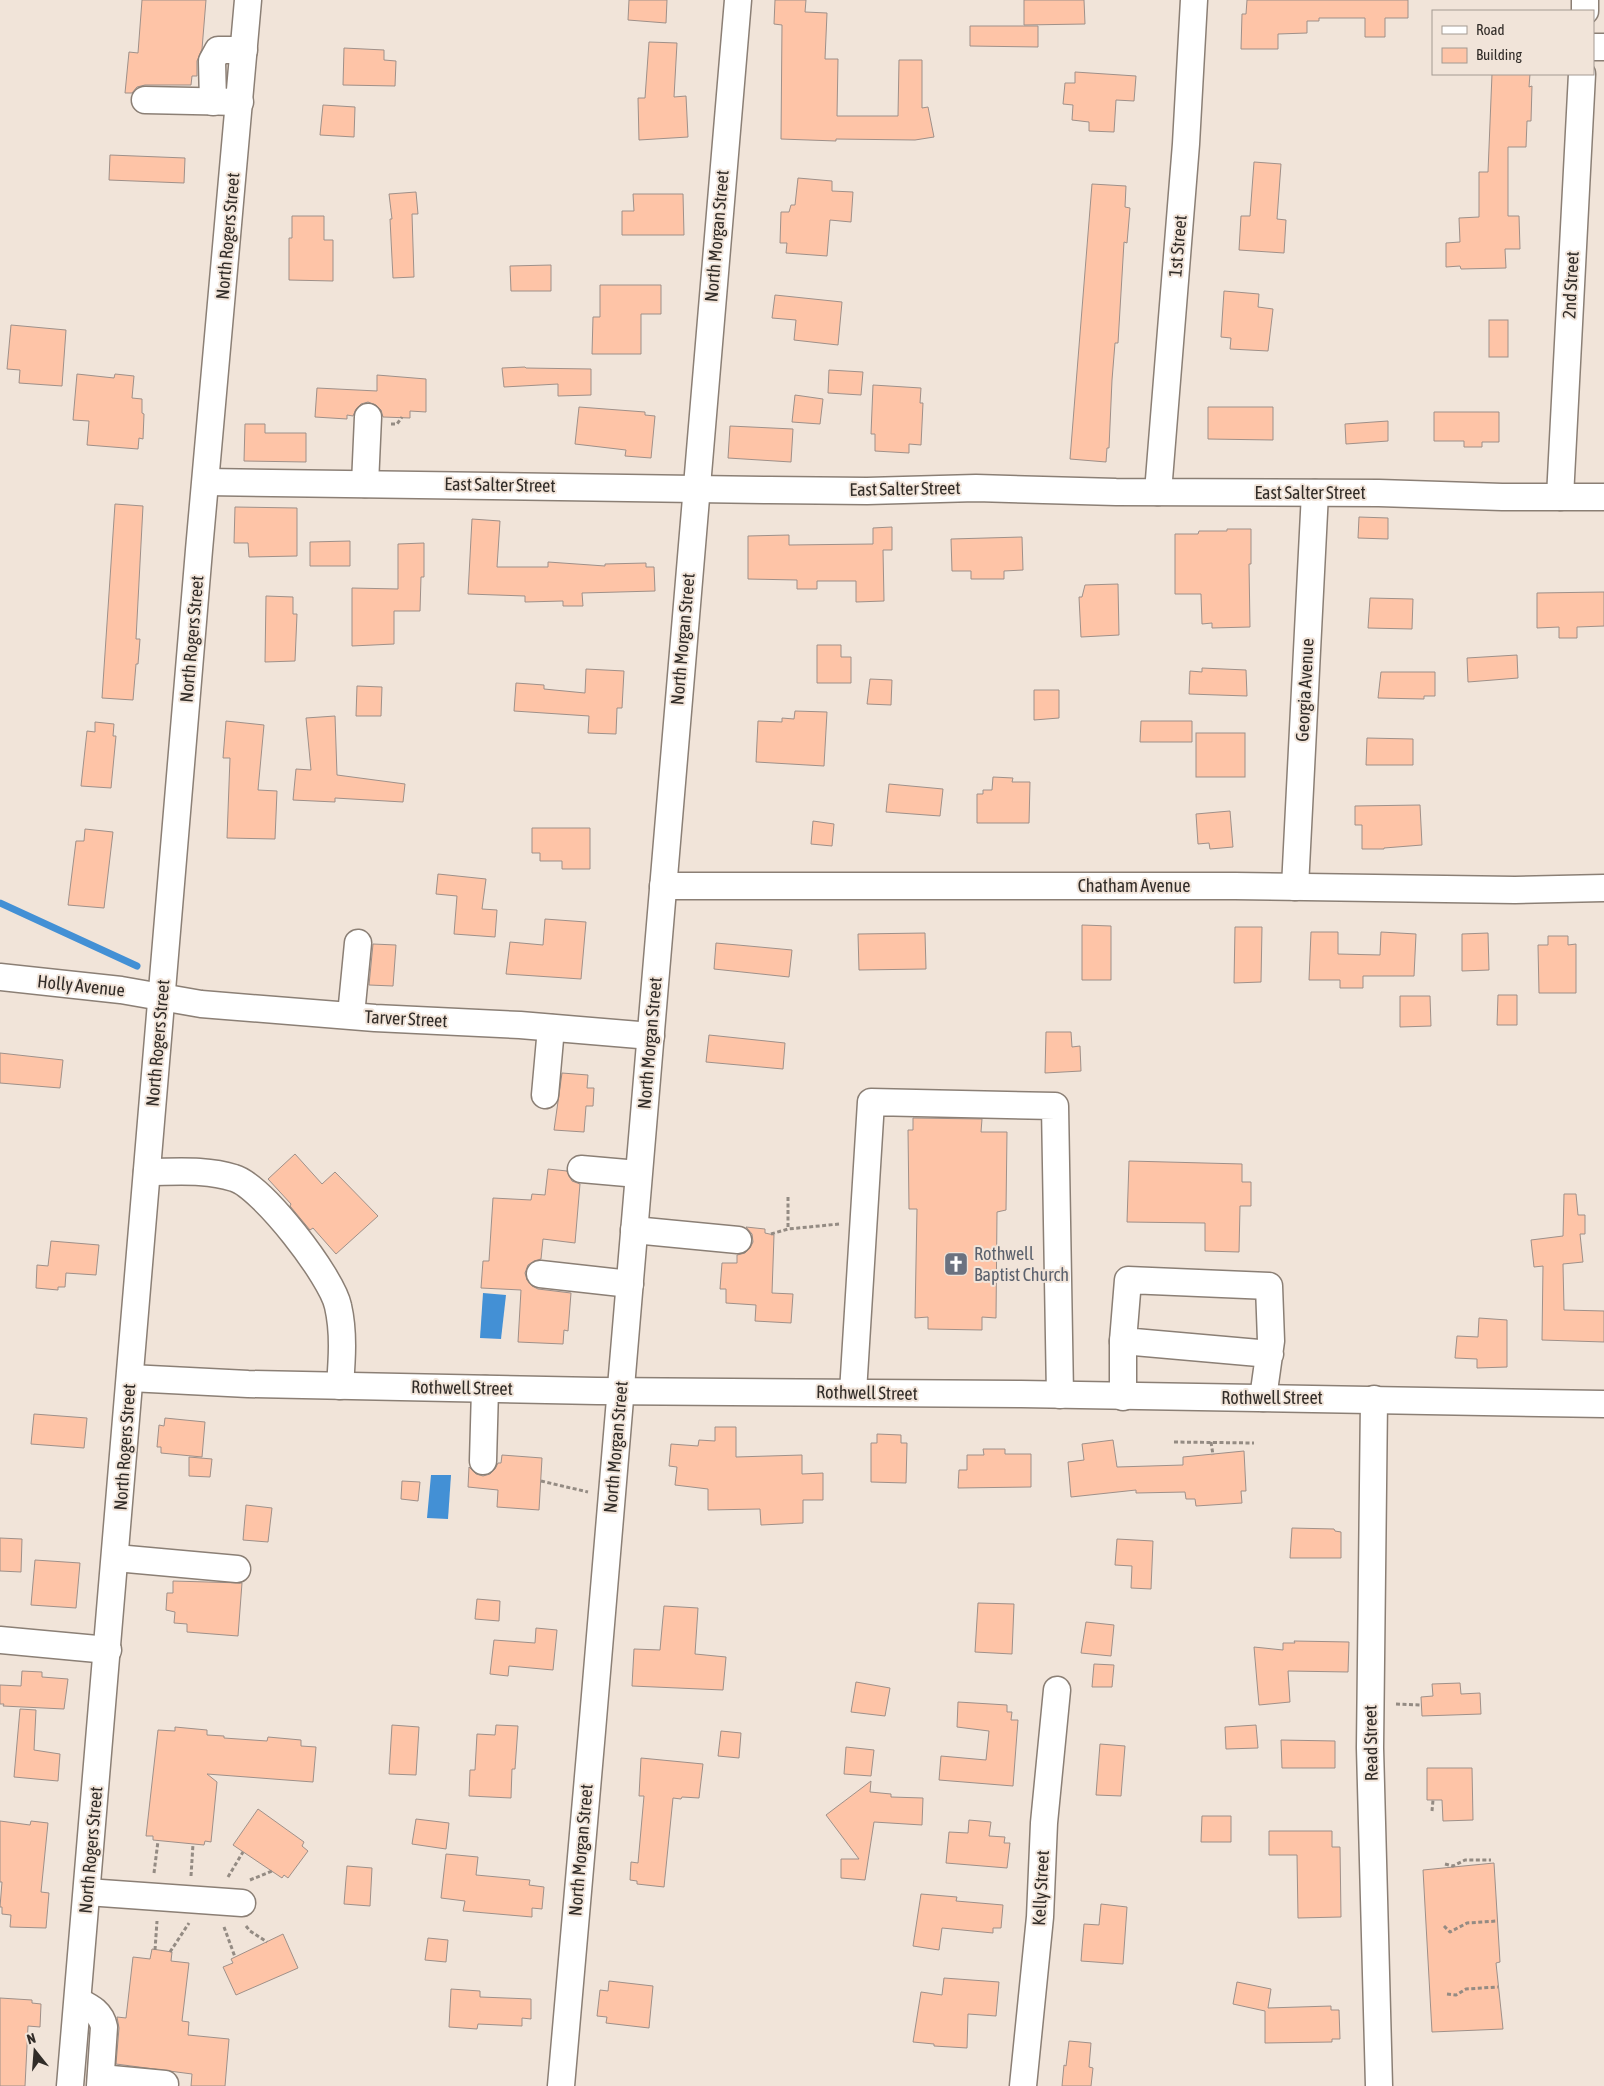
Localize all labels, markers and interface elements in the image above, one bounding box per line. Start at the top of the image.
legend [1432,10,1594,75]
text: Road [1476,21,1505,38]
text: Building [1476,46,1522,63]
street label: North Morgan Street [700,169,733,303]
street label: North Rogers Street [211,172,244,300]
street label: 1st Street [1164,214,1191,278]
street label: 2nd Street [1558,251,1583,319]
street label: East Salter Street [444,473,556,496]
street label: East Salter Street [849,477,961,500]
street label: East Salter Street [1254,482,1366,503]
street label: North Morgan Street [666,572,699,706]
street label: North Rogers Street [175,575,208,703]
street label: Georgia Avenue [1291,638,1318,742]
street label: Chatham Avenue [1078,875,1190,896]
street label: Holly Avenue [36,970,126,1001]
street label: North Morgan Street [633,976,666,1110]
street label: North Rogers Street [141,979,174,1107]
street label: Tarver Street [364,1006,448,1031]
place label: Rothwell Baptist Church [974,1243,1069,1285]
church icon: Rothwell Baptist Church [943,1251,969,1277]
street label: Rothwell Street [411,1376,513,1399]
street label: North Morgan Street [599,1380,632,1514]
street label: Rothwell Street [816,1381,918,1404]
street label: North Rogers Street [110,1383,139,1511]
street label: Rothwell Street [1221,1387,1323,1408]
street label: Read Street [1359,1705,1382,1781]
street label: North Morgan Street [564,1783,597,1917]
street label: North Rogers Street [74,1786,107,1914]
street label: Kelly Street [1028,1850,1053,1926]
north arrow [10,2026,60,2076]
text: N [25,2030,37,2047]

